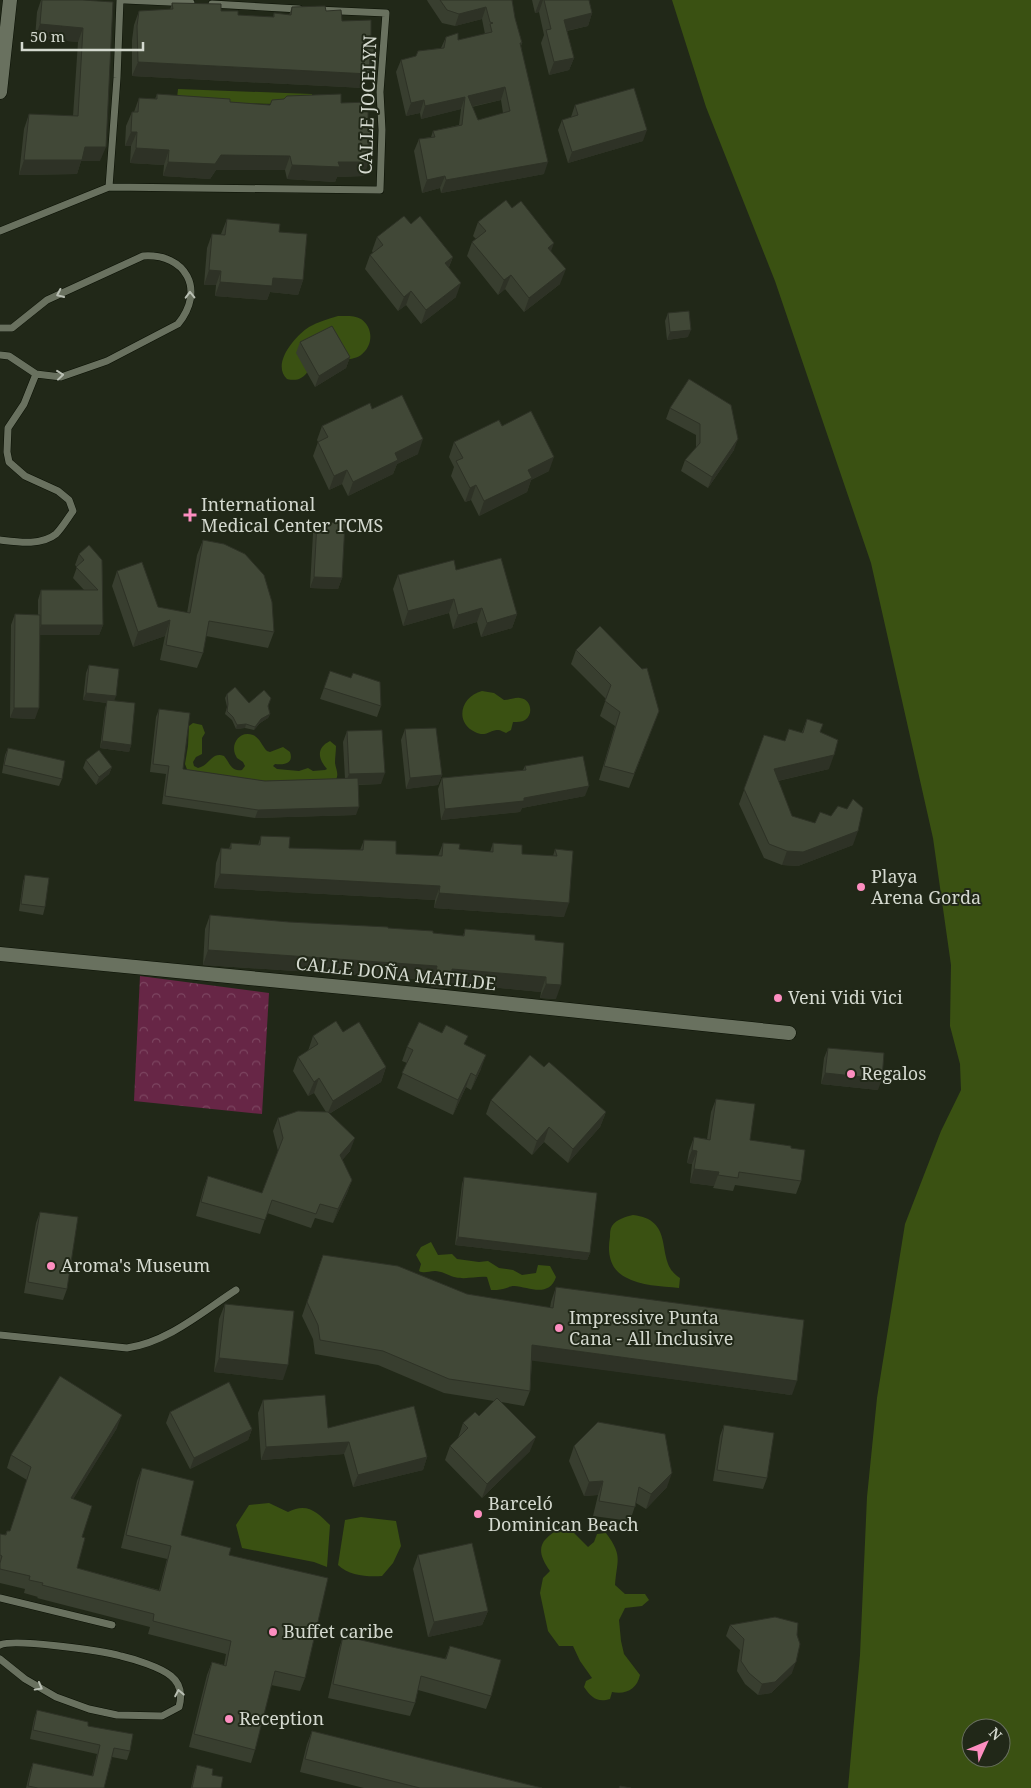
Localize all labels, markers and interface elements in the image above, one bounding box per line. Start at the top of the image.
scale bar [22,20,144,52]
text: 50 m [30,26,65,46]
street label: CALLE JOCELYN [353,35,381,175]
one-way arrow [56,288,65,298]
one-way arrow [185,290,195,298]
one-way arrow [57,370,65,381]
place label: International Medical Center TCMS [201,492,383,537]
marker: International Medical Center TCMS [183,508,197,522]
place label: Playa Arena Gorda [871,864,981,909]
marker: Playa Arena Gorda [855,881,867,893]
street label: CALLE DOÑA MATILDE [295,951,497,995]
place label: Veni Vidi Vici [788,985,903,1009]
marker: Veni Vidi Vici [772,992,784,1004]
place label: Regalos [861,1061,926,1085]
marker: Regalos [845,1068,857,1080]
place label: Aroma's Museum [61,1253,210,1277]
marker: Aroma's Museum [45,1260,57,1272]
place label: Impressive Punta Cana - All Inclusive [569,1305,733,1350]
marker: Impressive Punta Cana - All Inclusive [553,1322,565,1334]
place label: Barceló Dominican Beach [488,1491,639,1536]
marker: Barceló Dominican Beach [472,1508,484,1520]
place label: Buffet caribe [283,1619,394,1643]
marker: Buffet caribe [267,1626,279,1638]
one-way arrow [34,1681,43,1691]
one-way arrow [174,1688,185,1697]
place label: Reception [239,1706,324,1730]
marker: Reception [223,1713,235,1725]
north arrow [961,1718,1011,1768]
text: N [985,1723,1006,1744]

